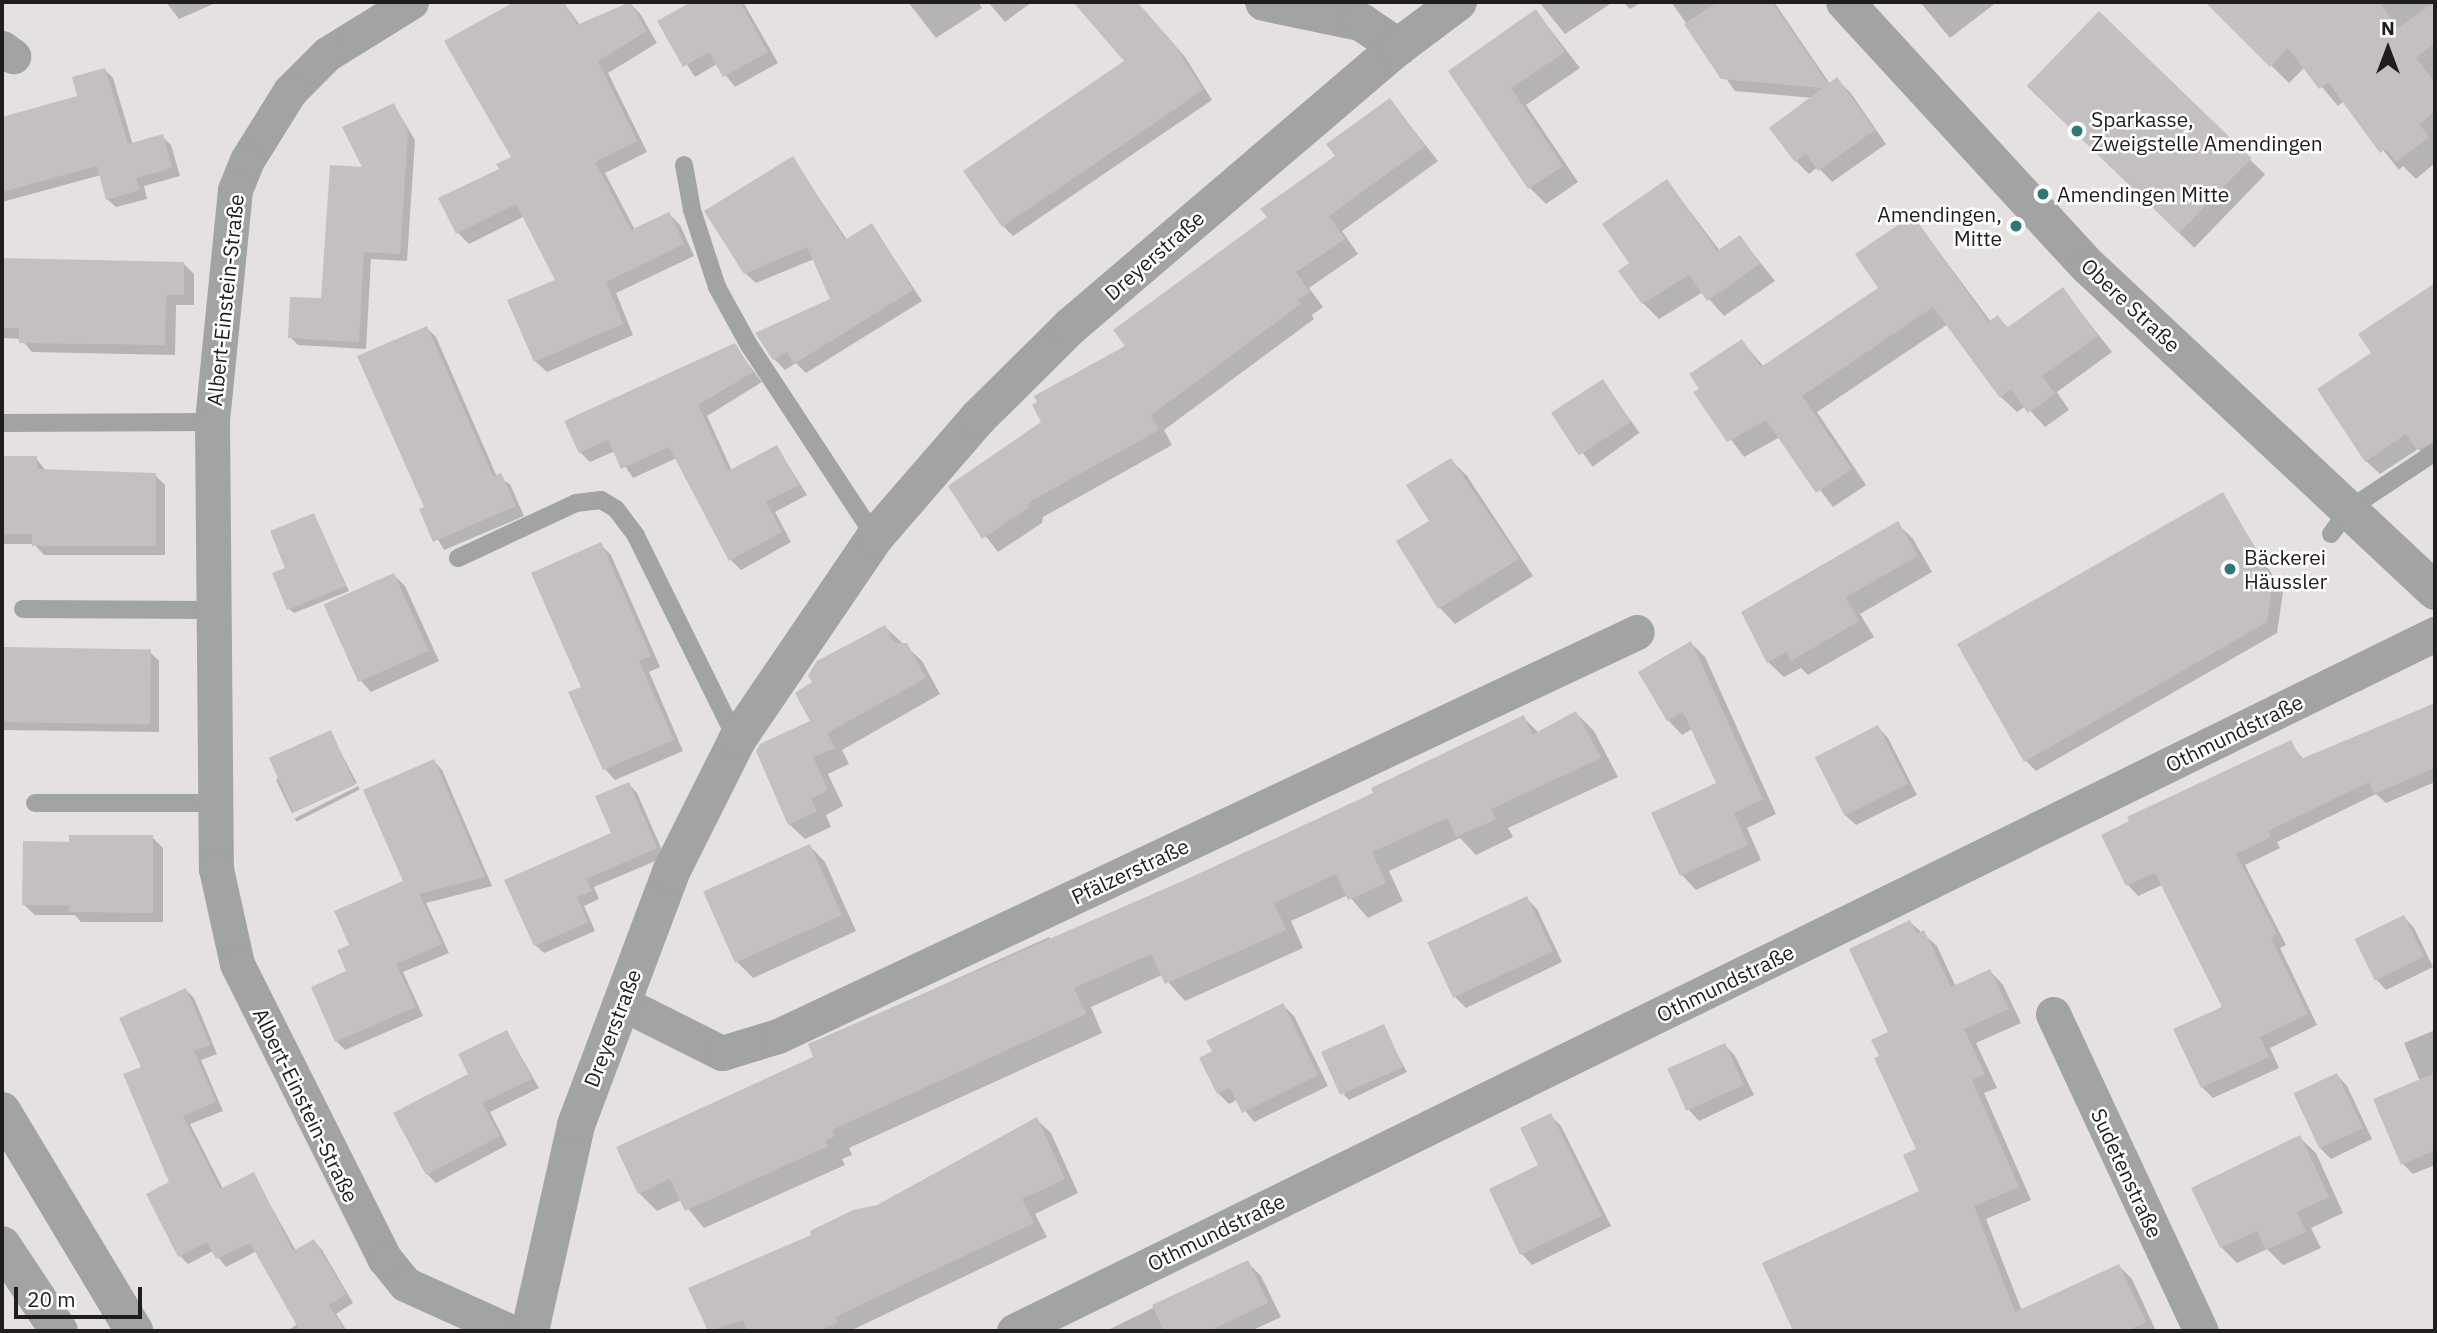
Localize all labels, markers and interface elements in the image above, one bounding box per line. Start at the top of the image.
north arrow [2353,14,2423,84]
text: N [2381,16,2395,40]
place label: Sparkasse, Zweigstelle Amendingen [2091,106,2323,156]
marker: Sparkasse, Zweigstelle Amendingen [2069,123,2085,139]
place label: Amendingen Mitte [2057,181,2229,207]
marker: Amendingen Mitte [2035,186,2051,202]
street label: Albert-Einstein-Straße [201,193,249,407]
place label: Amendingen, Mitte [1877,201,2002,251]
street label: Dreyerstraße [1099,205,1209,305]
marker: Amendingen, Mitte [2008,218,2024,234]
street label: Obere Straße [2076,253,2186,357]
place label: Bäckerei Häussler [2244,544,2327,594]
marker: Bäckerei Häussler [2222,561,2238,577]
street label: Othmundstraße [2161,689,2307,777]
street label: Pfälzerstraße [1067,833,1193,909]
street label: Othmundstraße [1652,939,1798,1027]
street label: Dreyerstraße [578,966,646,1090]
street label: Albert-Einstein-Straße [248,1004,364,1206]
street label: Sudetenstraße [2086,1104,2168,1242]
street label: Othmundstraße [1143,1188,1289,1276]
scale bar [18,1274,145,1318]
text: 20 m [27,1285,76,1313]

